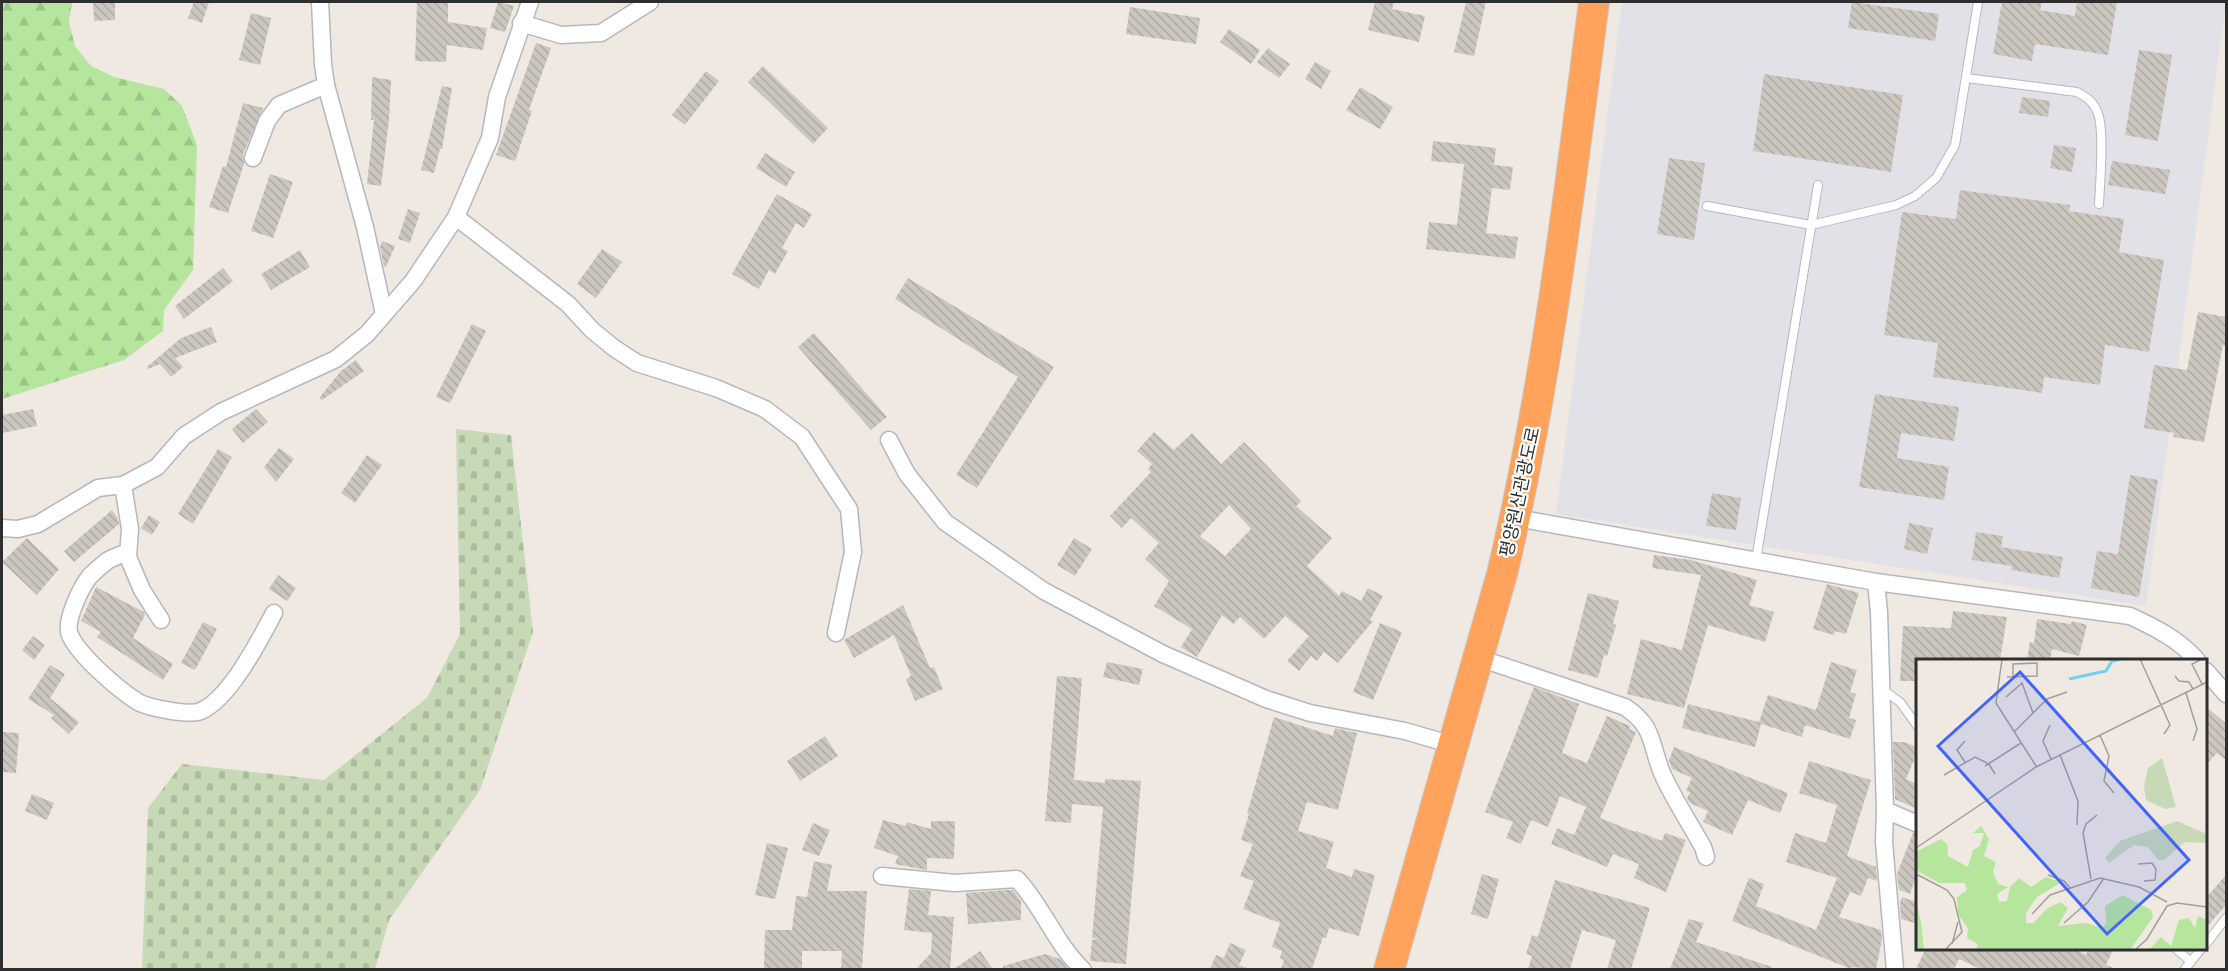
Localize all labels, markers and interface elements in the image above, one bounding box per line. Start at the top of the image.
street label: 평양원산관광도로 [1494,425,1545,559]
inset map [1916,659,2207,950]

